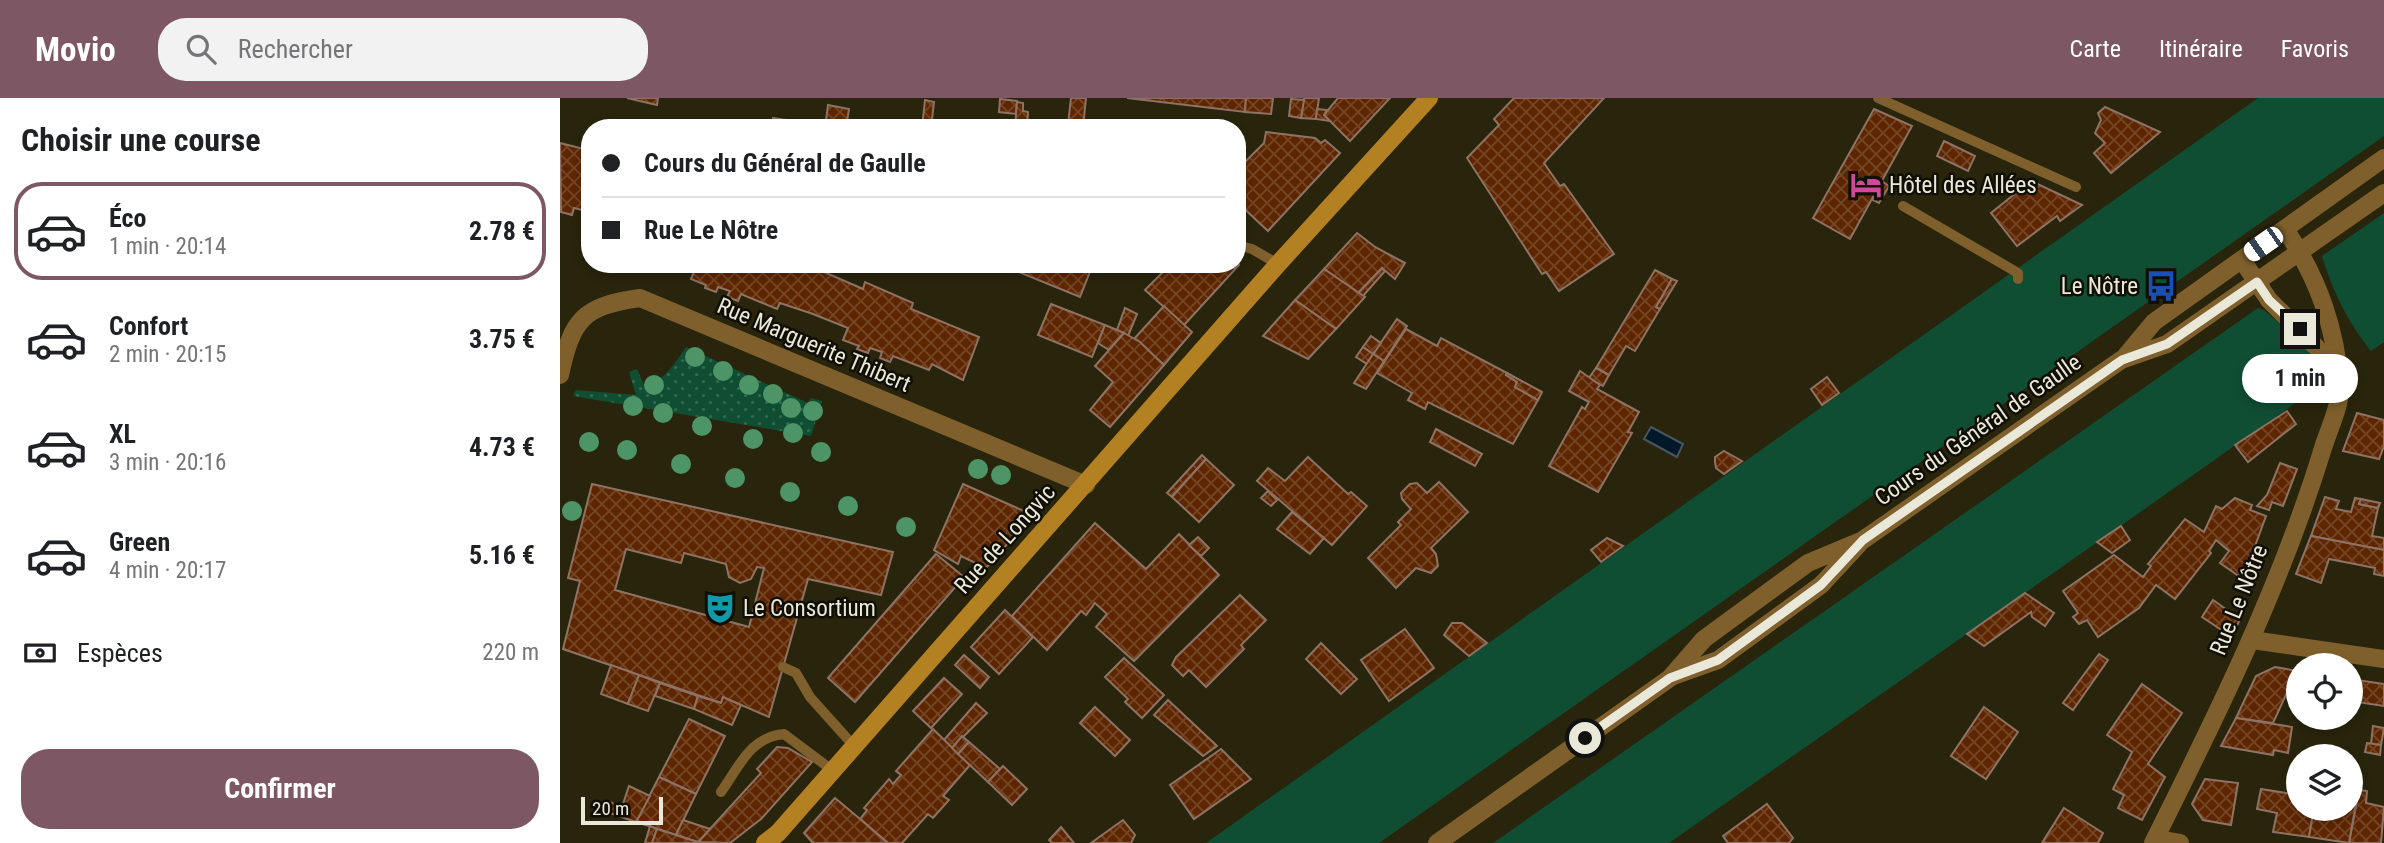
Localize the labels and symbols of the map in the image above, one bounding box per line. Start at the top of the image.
hotel icon: Hôtel des Allées [1849,168,1883,202]
place label: Hôtel des Allées [1889,172,2037,199]
car [2240,223,2287,265]
bus stop icon: Le Nôtre [2144,269,2178,303]
place label: Le Nôtre [2061,273,2138,300]
street label: Rue Marguerite Thibert [713,292,915,398]
route end [2284,313,2316,345]
street label: Cours du Général de Gaulle [1870,349,2086,511]
callout: 1 min [2242,354,2358,402]
street label: Rue de Longvic [949,479,1061,599]
street label: Rue Le Nôtre [2205,541,2273,659]
theatre icon: Le Consortium [703,591,737,625]
place label: Le Consortium [743,595,876,622]
route start [1569,722,1601,754]
scale bar [581,794,663,826]

